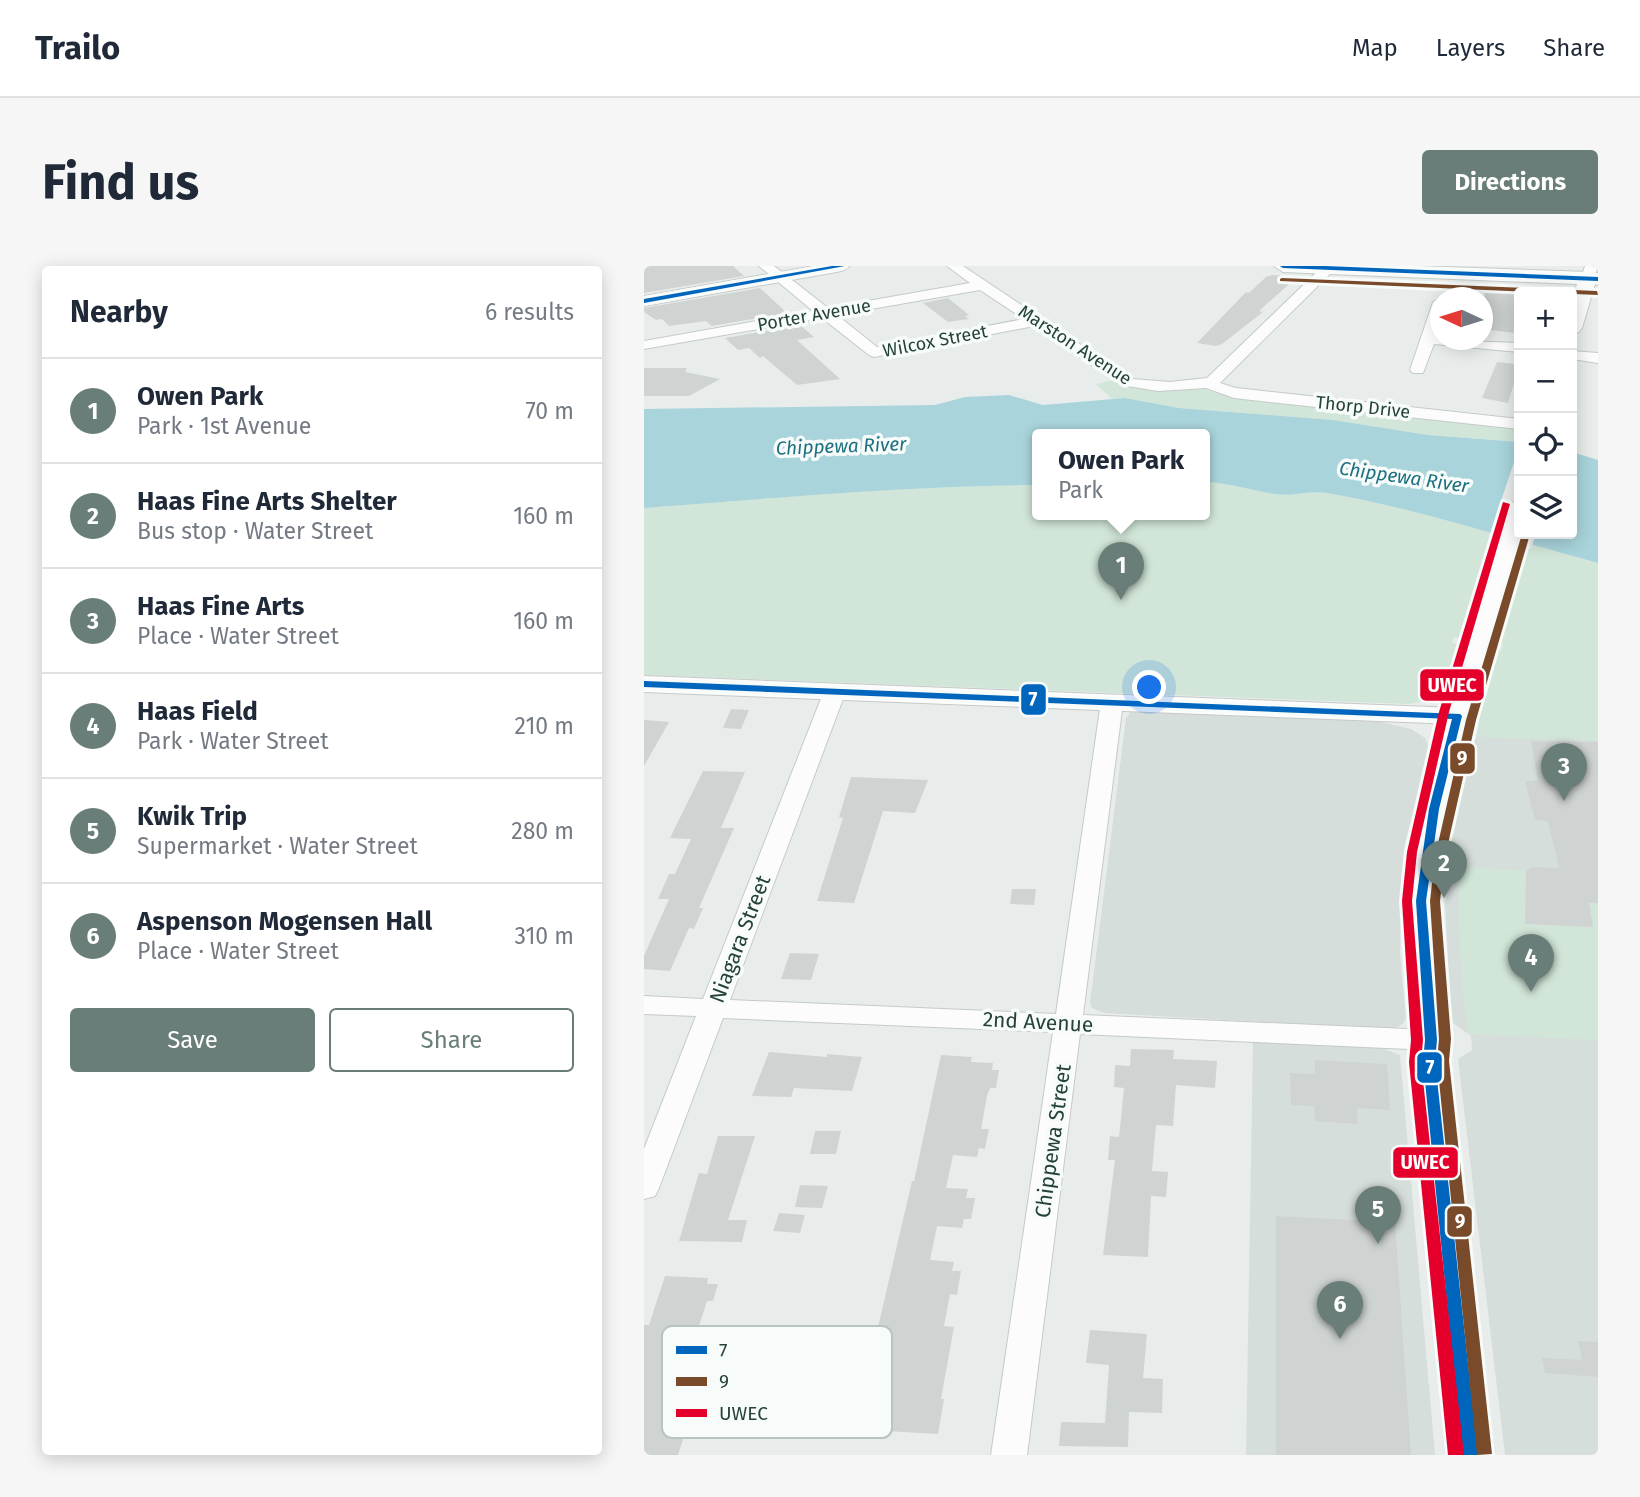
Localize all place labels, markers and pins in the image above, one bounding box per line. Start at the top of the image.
pin: 1 [1098,542,1144,600]
pin: 3 [1541,743,1587,801]
pin: 2 [1421,840,1467,898]
pin: 4 [1508,934,1554,992]
pin: 5 [1355,1186,1401,1244]
pin: 6 [1317,1281,1363,1339]

